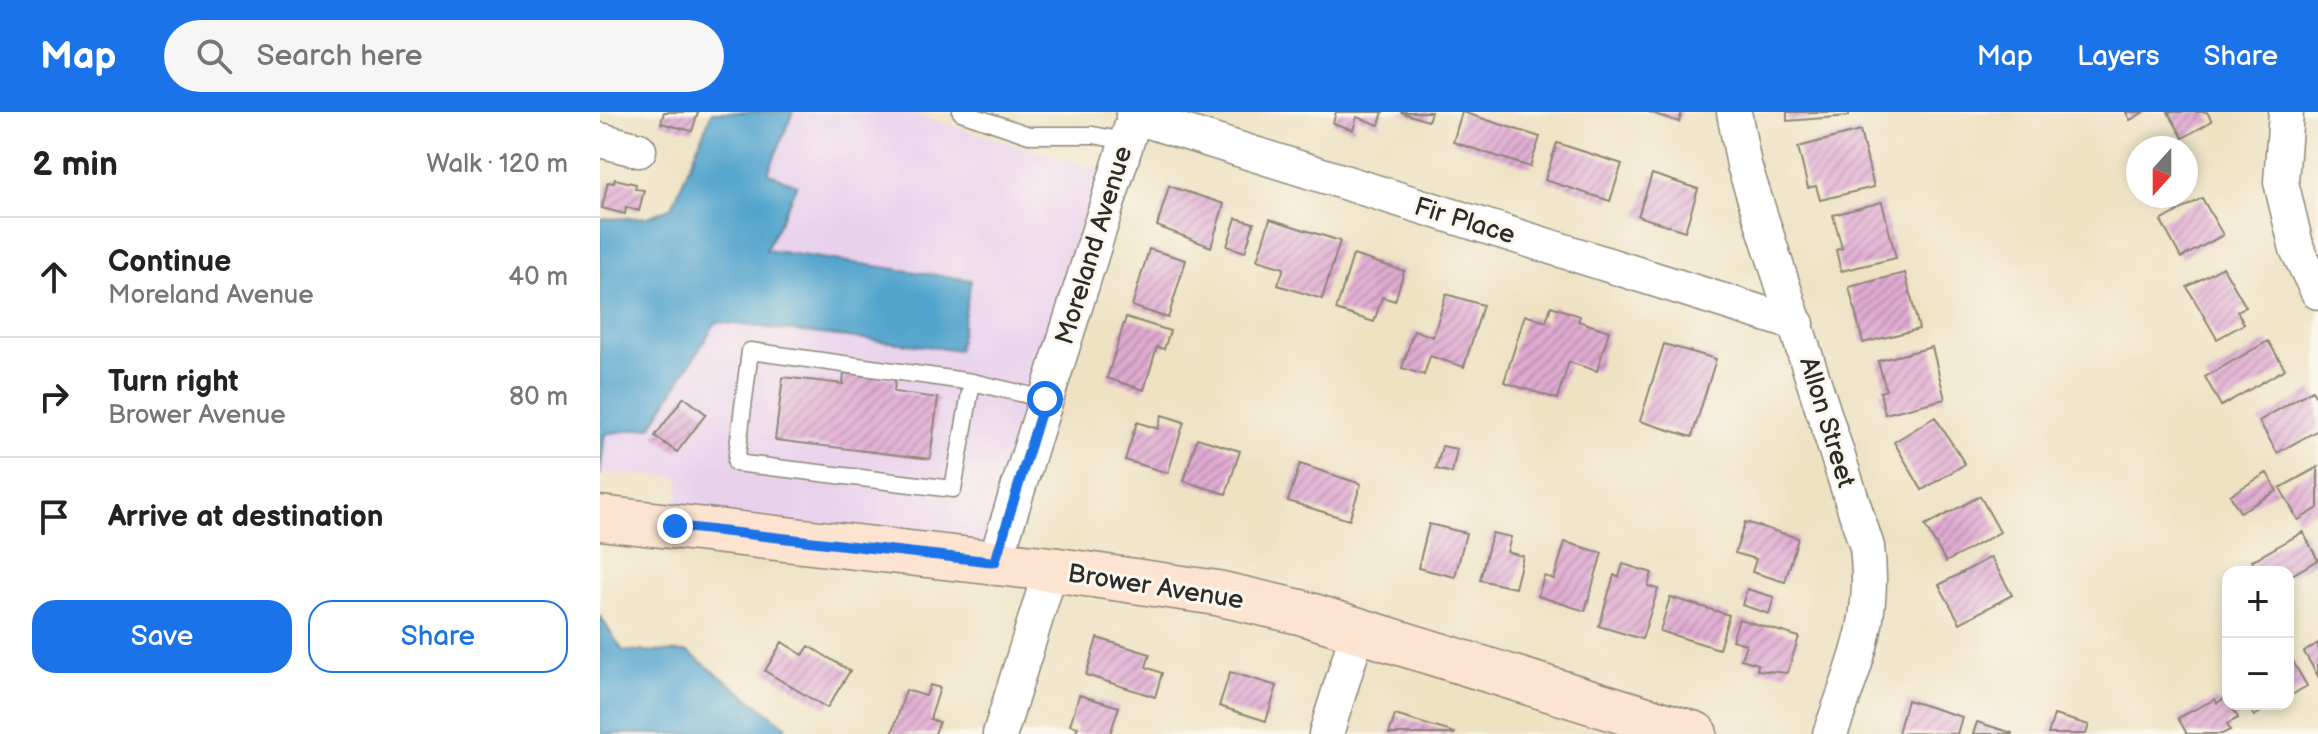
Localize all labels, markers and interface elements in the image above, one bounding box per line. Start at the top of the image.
search box [164,20,724,92]
text: Map [40,34,116,79]
icon: search [192,34,236,78]
text: Search here [256,38,423,74]
text: Map [1977,40,2033,73]
text: Layers [2077,40,2160,73]
text: Share [2204,40,2278,73]
north arrow [2126,136,2198,208]
street label: Moreland Avenue [1050,143,1139,348]
text: 2 min [32,144,118,185]
text: Walk · 120 m [426,149,568,180]
street label: Fir Place [1410,191,1519,251]
text: Continue [108,244,231,280]
icon: ahead [32,255,76,299]
text: 40 m [508,262,568,293]
text: Moreland Avenue [108,280,314,311]
street label: Allon Street [1792,354,1861,491]
text: Turn right [108,364,239,400]
icon: right [32,375,76,419]
route start [1027,381,1063,417]
text: 80 m [509,382,568,413]
text: Brower Avenue [108,400,286,431]
icon: arrive [32,495,76,539]
text: Arrive at destination [108,499,384,535]
route end [657,508,693,544]
street label: Brower Avenue [1066,558,1246,617]
map controls [2222,566,2294,710]
button: + [2222,566,2294,638]
button: Save [32,600,292,673]
button: Share [308,600,568,673]
button: − [2222,638,2294,710]

